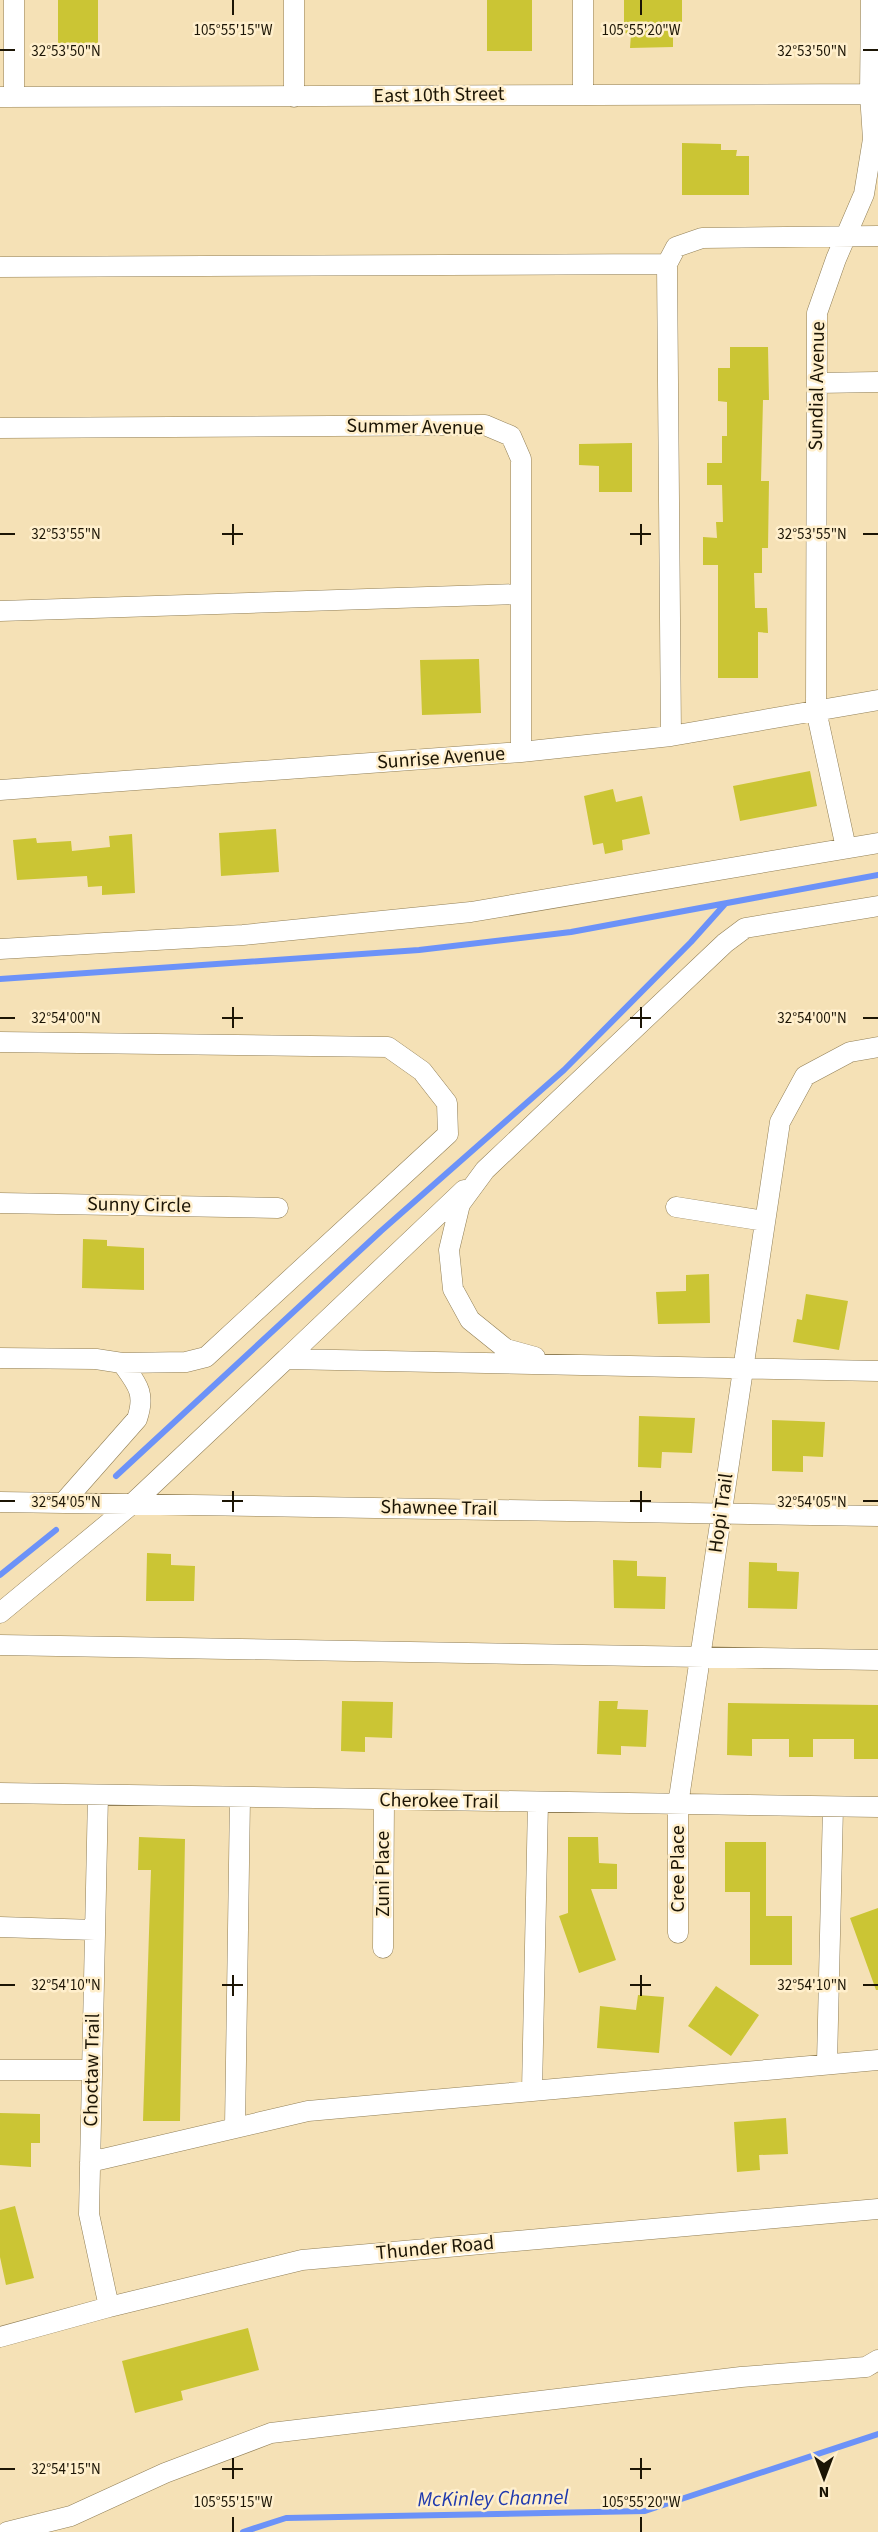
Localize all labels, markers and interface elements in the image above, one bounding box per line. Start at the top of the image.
text: 105°55'15"W [193,20,273,41]
text: 105°55'20"W [601,20,681,41]
text: 32°53'50"N [31,41,101,62]
text: 32°53'50"N [777,41,847,62]
street label: East 10th Street [373,80,505,110]
street label: Sundial Avenue [802,321,832,451]
street label: Summer Avenue [346,412,484,442]
text: 32°53'55"N [31,524,101,545]
text: 32°53'55"N [777,524,847,545]
street label: Sunrise Avenue [376,740,506,776]
text: 32°54'00"N [31,1008,101,1029]
text: 32°54'00"N [777,1008,847,1029]
street label: Sunny Circle [87,1190,191,1220]
street label: Hopi Trail [702,1471,740,1555]
text: 32°54'05"N [31,1492,101,1513]
text: 32°54'05"N [777,1492,847,1513]
street label: Shawnee Trail [380,1493,498,1523]
street label: Cherokee Trail [379,1786,499,1816]
street label: Cree Place [664,1825,692,1913]
street label: Zuni Place [369,1831,397,1917]
text: 32°54'10"N [31,1975,101,1996]
text: 32°54'10"N [777,1975,847,1996]
street label: Choctaw Trail [77,2013,107,2127]
street label: Thunder Road [375,2229,495,2267]
north arrow [794,2448,854,2508]
text: 32°54'15"N [31,2459,101,2480]
text: N [819,2481,829,2503]
water label: McKinley Channel [417,2482,570,2514]
text: 105°55'15"W [193,2492,273,2513]
text: 105°55'20"W [601,2492,681,2513]

